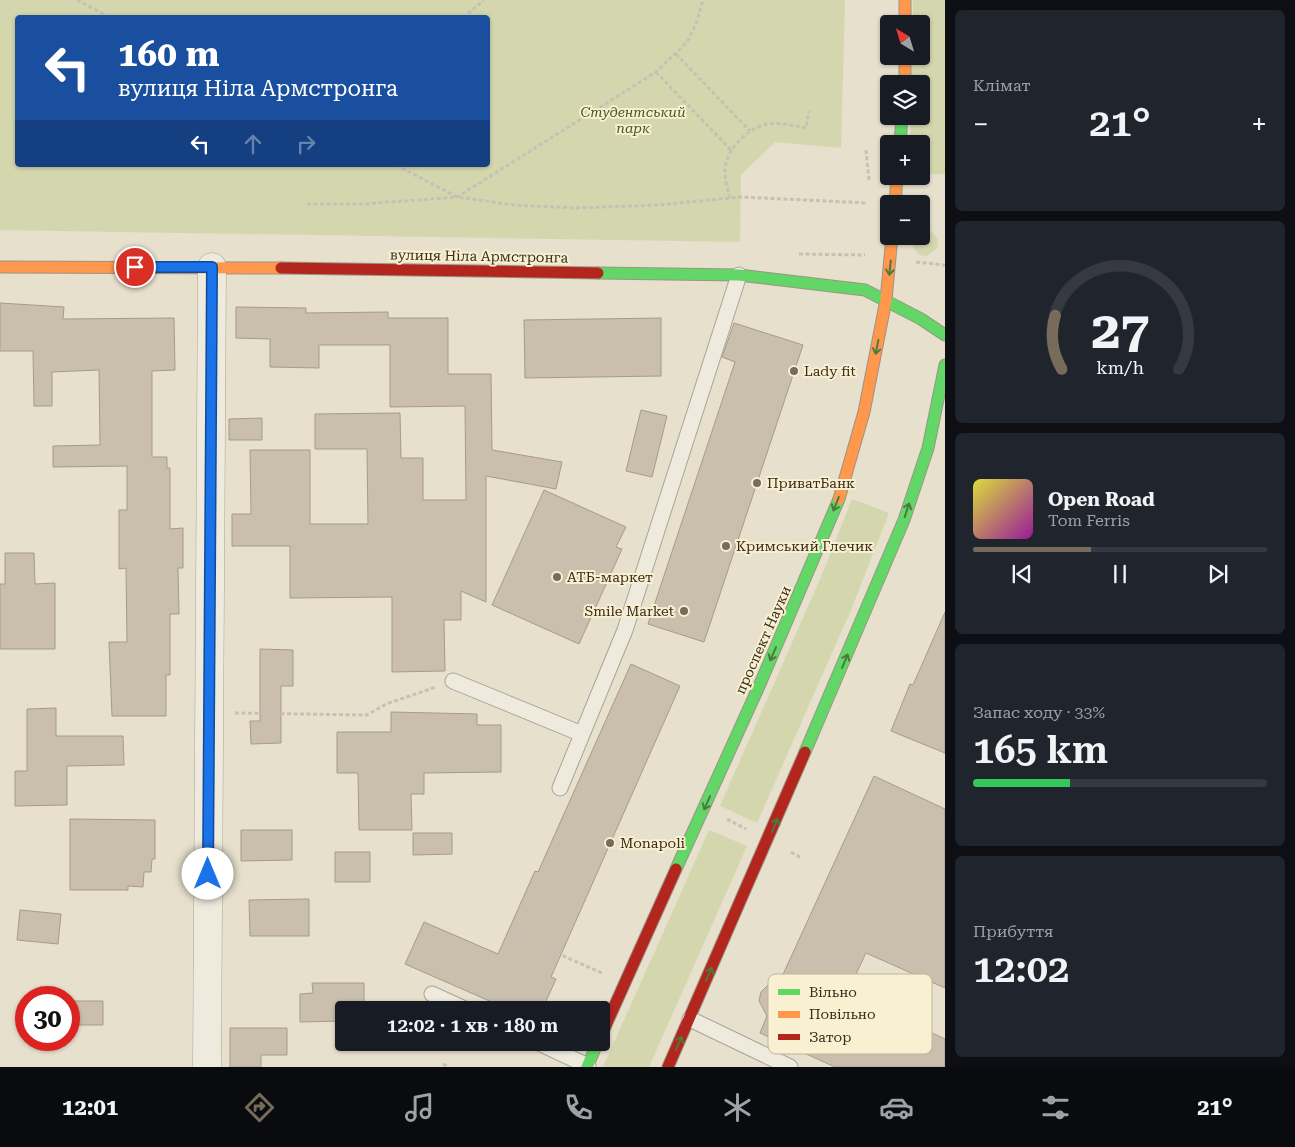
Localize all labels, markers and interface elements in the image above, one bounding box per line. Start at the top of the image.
north arrow [880,15,930,65]
map controls [880,15,930,245]
text: 160 m [118,34,219,75]
icon: left [35,35,100,100]
button: layers [880,75,930,125]
text: вулиця Ніла Армстронга [118,76,398,101]
text: Клімат [973,76,1031,95]
text: 21° [1089,101,1151,145]
park label: Студентський парк [580,104,686,136]
text: − [973,108,989,141]
text: + [1251,108,1267,141]
icon: left [186,130,214,158]
icon: ahead [239,130,267,158]
icon: right [292,130,320,158]
button: + [880,135,930,185]
button: − [880,195,930,245]
pin [114,246,156,288]
street label: вулиця Ніла Армстронга [390,246,569,266]
icon: arrive [121,253,149,281]
one-way arrow [885,260,895,276]
text: 27 [1091,300,1149,361]
one-way arrow [872,339,881,355]
text: km/h [1096,357,1144,378]
place label: Lady fit [804,363,856,379]
marker: Lady fit [788,365,800,377]
place label: ПриватБанк [767,475,855,491]
marker: ПриватБанк [751,477,763,489]
text: Open Road [1048,488,1155,511]
one-way arrow [831,497,840,512]
one-way arrow [903,503,912,519]
text: Tom Ferris [1048,511,1130,530]
place label: Кримський Глечик [736,538,873,554]
marker: Кримський Глечик [720,540,732,552]
icon: previous [1008,560,1036,588]
icon: pause [1106,560,1134,588]
icon: next [1204,560,1232,588]
place label: АТБ-маркет [567,569,653,585]
marker: АТБ-маркет [551,571,563,583]
street label: проспект Науки [732,584,794,696]
place label: Smile Market [585,603,674,619]
marker: Smile Market [678,605,690,617]
one-way arrow [768,646,778,661]
one-way arrow [840,654,850,669]
text: Запас ходу · 33% [973,703,1105,722]
text: 165 km [973,728,1108,772]
one-way arrow [702,795,711,810]
one-way arrow [771,818,780,833]
place label: Monapoli [620,835,685,851]
marker: Monapoli [604,837,616,849]
position arrow [181,847,233,899]
text: Прибуття [973,922,1053,941]
text: 12:02 [973,947,1069,991]
one-way arrow [705,967,715,982]
legend [768,974,932,1054]
text: Вільно [809,984,857,1000]
speed limit sign: 30 [15,986,80,1051]
text: Повільно [809,1006,876,1022]
text: 12:02 · 1 хв · 180 m [387,1014,558,1037]
text: Затор [809,1029,851,1045]
one-way arrow [674,1036,684,1051]
icon: directions [242,1090,277,1125]
icon: music [402,1090,437,1125]
icon: phone [561,1090,596,1125]
icon: climate [720,1090,755,1125]
icon: car [879,1090,914,1125]
icon: filters [1038,1090,1073,1125]
text: 12:01 [62,1095,118,1120]
text: 21° [1197,1095,1233,1120]

